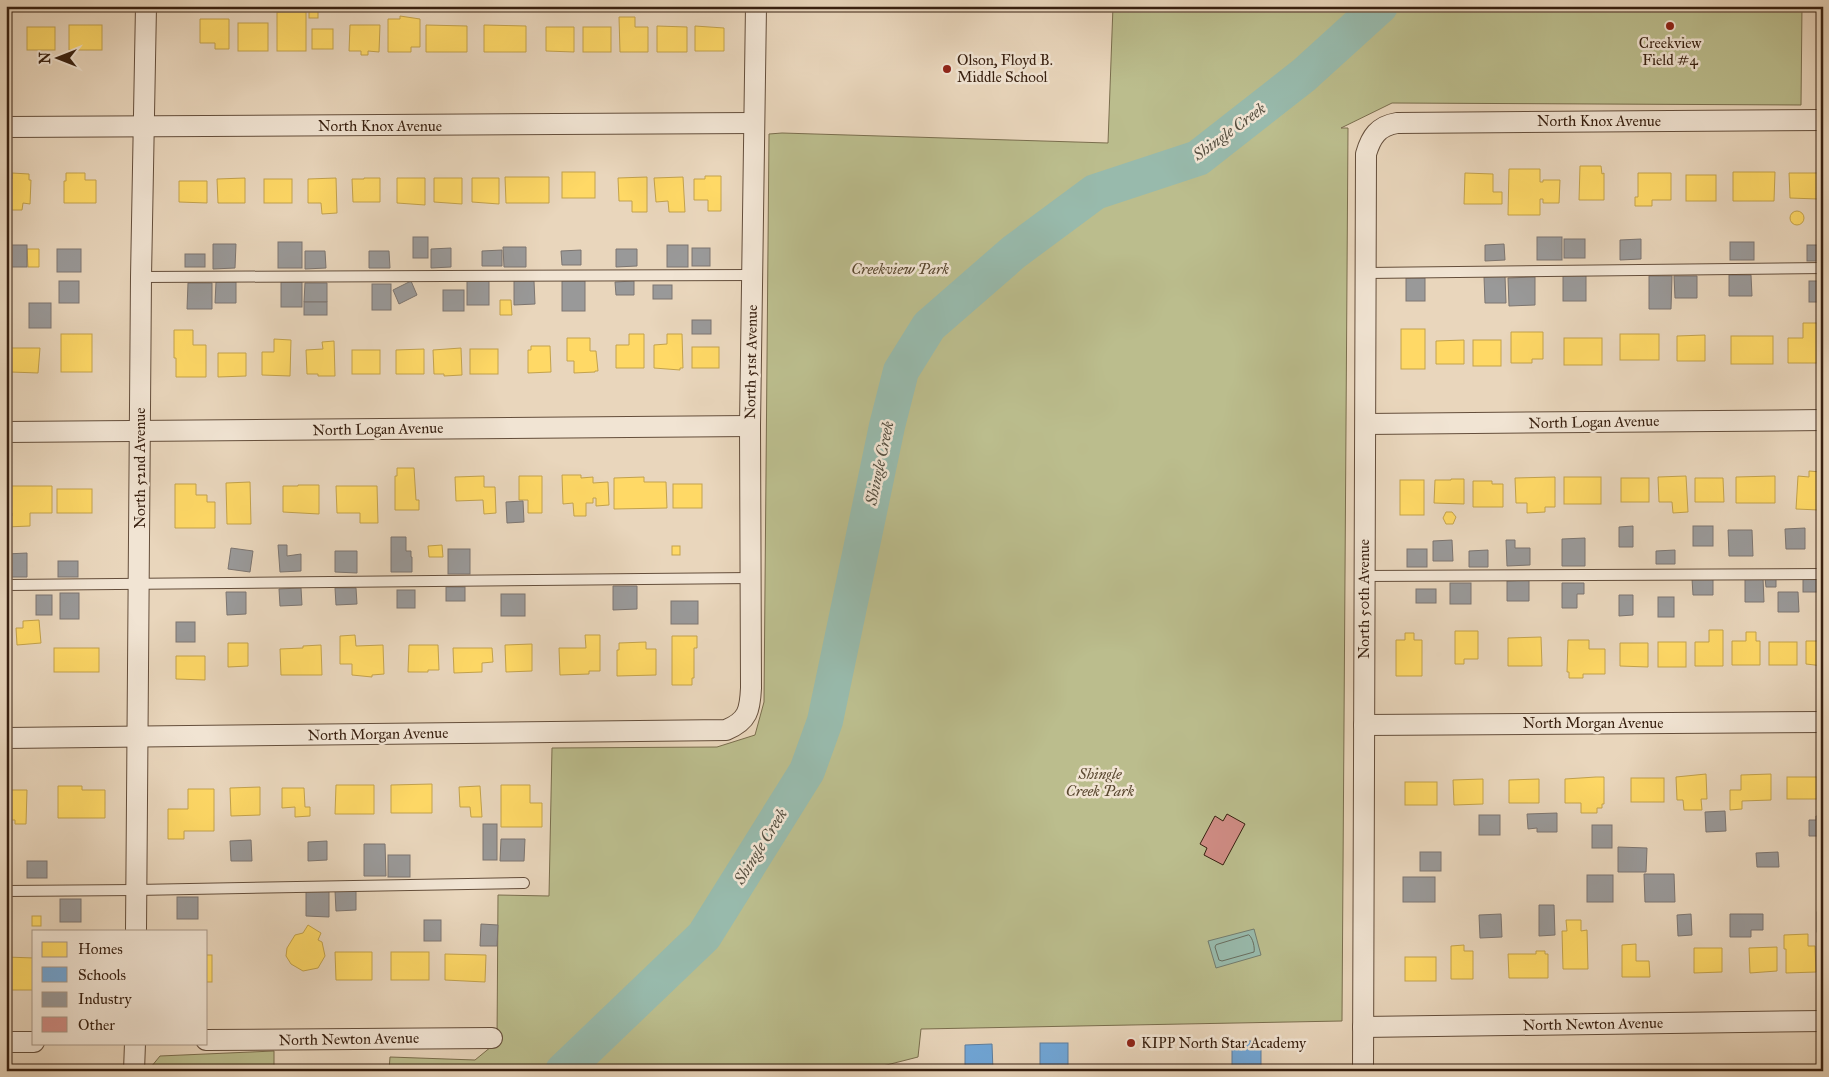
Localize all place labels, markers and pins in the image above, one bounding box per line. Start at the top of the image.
marker: Creekview Field #4 [1664,20,1676,32]
place label: Creekview Field #4 [1639,34,1701,69]
place label: Olson, Floyd B. Middle School [957,51,1053,86]
marker: Olson, Floyd B. Middle School [941,63,953,75]
place label: KIPP North Star Academy [1141,1034,1307,1052]
marker: KIPP North Star Academy [1125,1037,1137,1049]

